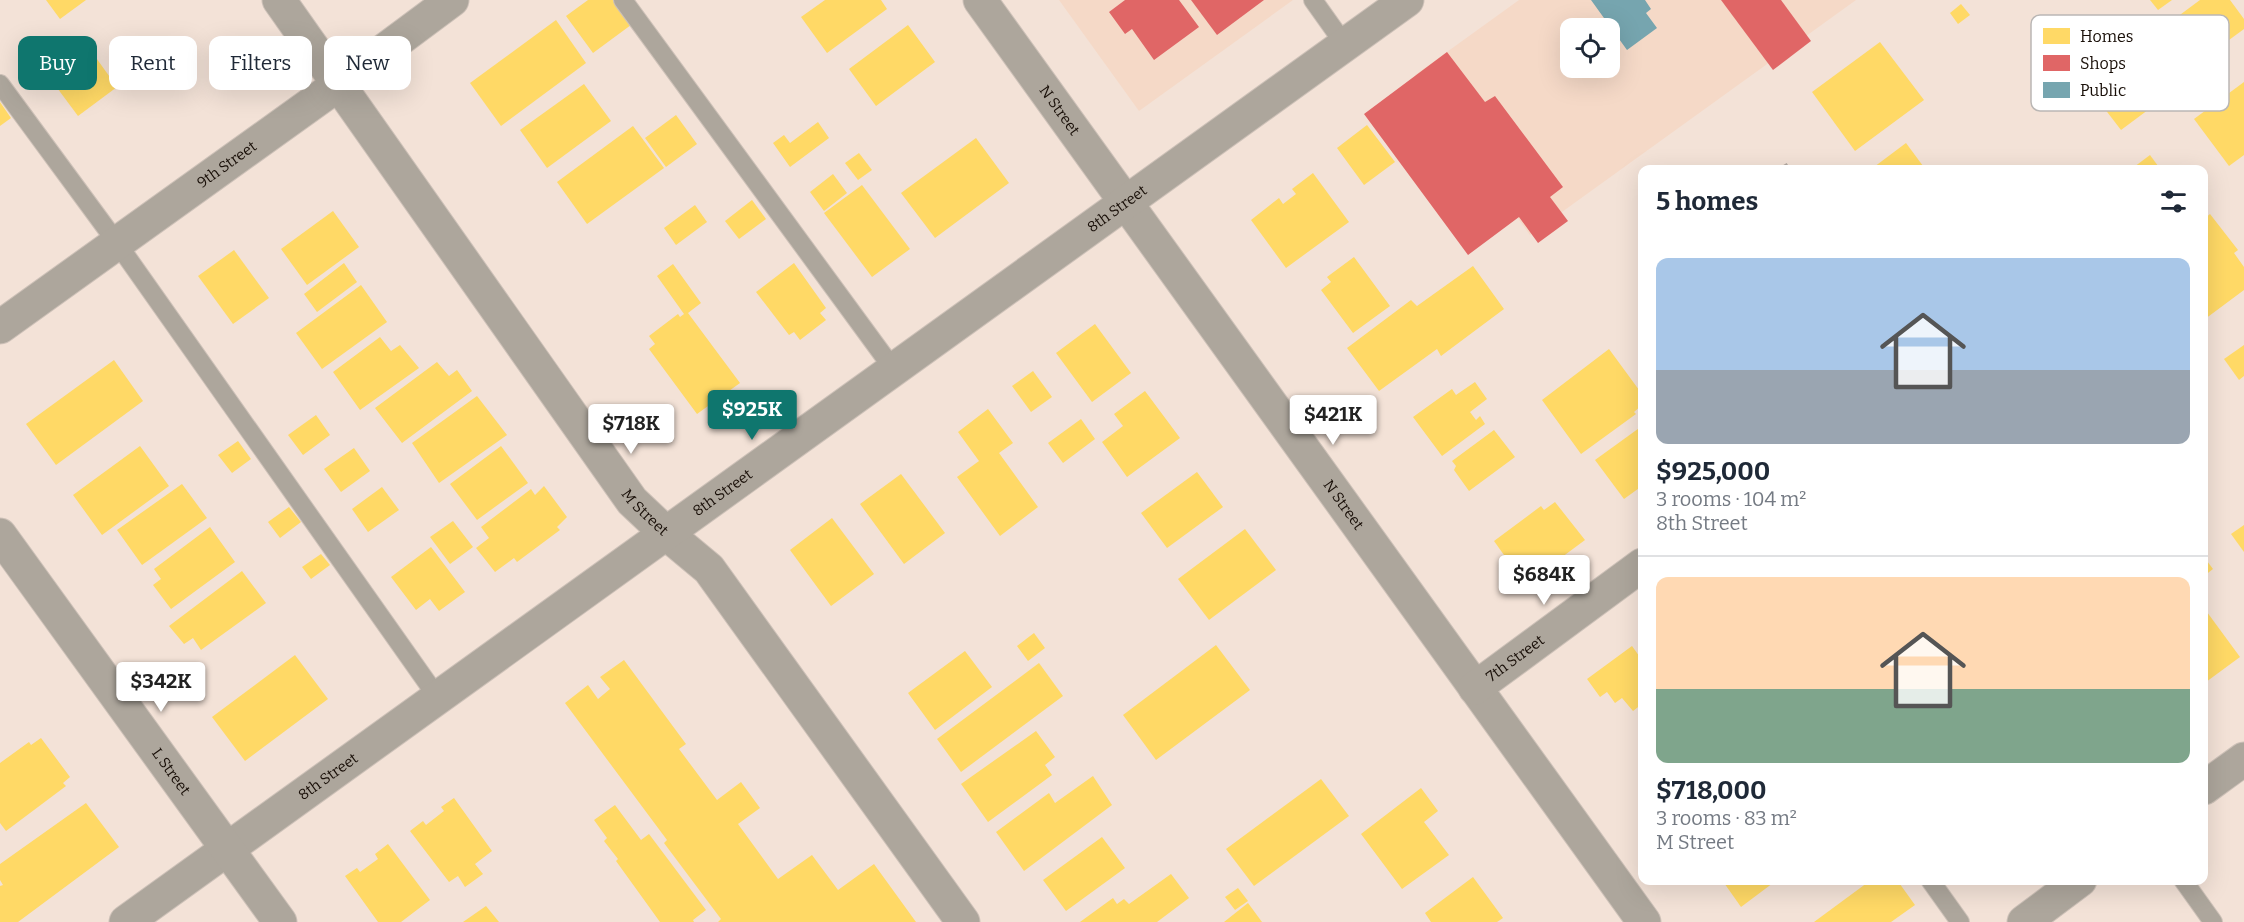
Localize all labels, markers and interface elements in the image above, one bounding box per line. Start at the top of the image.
legend [2031,15,2229,111]
map controls [1560,18,1620,78]
button: locate [1560,18,1620,78]
text: Homes [2080,27,2133,46]
chip: Buy [18,36,97,90]
chip: Rent [109,36,197,90]
chip: Filters [209,36,312,90]
chip: New [324,36,411,90]
text: Shops [2080,54,2126,73]
text: Public [2080,81,2126,100]
street label: N Street [1035,82,1084,139]
street label: 9th Street [194,137,260,192]
street label: 8th Street [1084,181,1151,236]
icon: filters [2157,185,2190,218]
text: 5 homes [1656,186,1758,217]
icon: home [1869,297,1977,405]
pin: $925K [710,390,794,441]
pin: $421K [1291,395,1375,446]
text: $925K [722,397,782,421]
text: $421K [1304,402,1362,426]
pin: $718K [589,404,673,455]
text: $718K [602,411,660,435]
text: $925,000 [1656,456,1770,487]
street label: 8th Street [689,465,756,520]
street label: N Street [1319,476,1368,534]
street label: M Street [618,486,672,540]
text: 3 rooms · 104 m² [1656,487,1806,511]
text: 8th Street [1656,511,1748,535]
pin: $684K [1502,555,1586,606]
text: $684K [1513,562,1575,586]
icon: home [1869,616,1977,724]
street label: 7th Street [1483,631,1548,686]
pin: $342K [119,662,203,713]
text: $342K [130,669,192,693]
street label: L Street [148,745,195,799]
street label: 8th Street [295,749,362,804]
text: $718,000 [1656,775,1766,806]
text: 3 rooms · 83 m² [1656,806,1797,830]
text: M Street [1656,830,1734,854]

